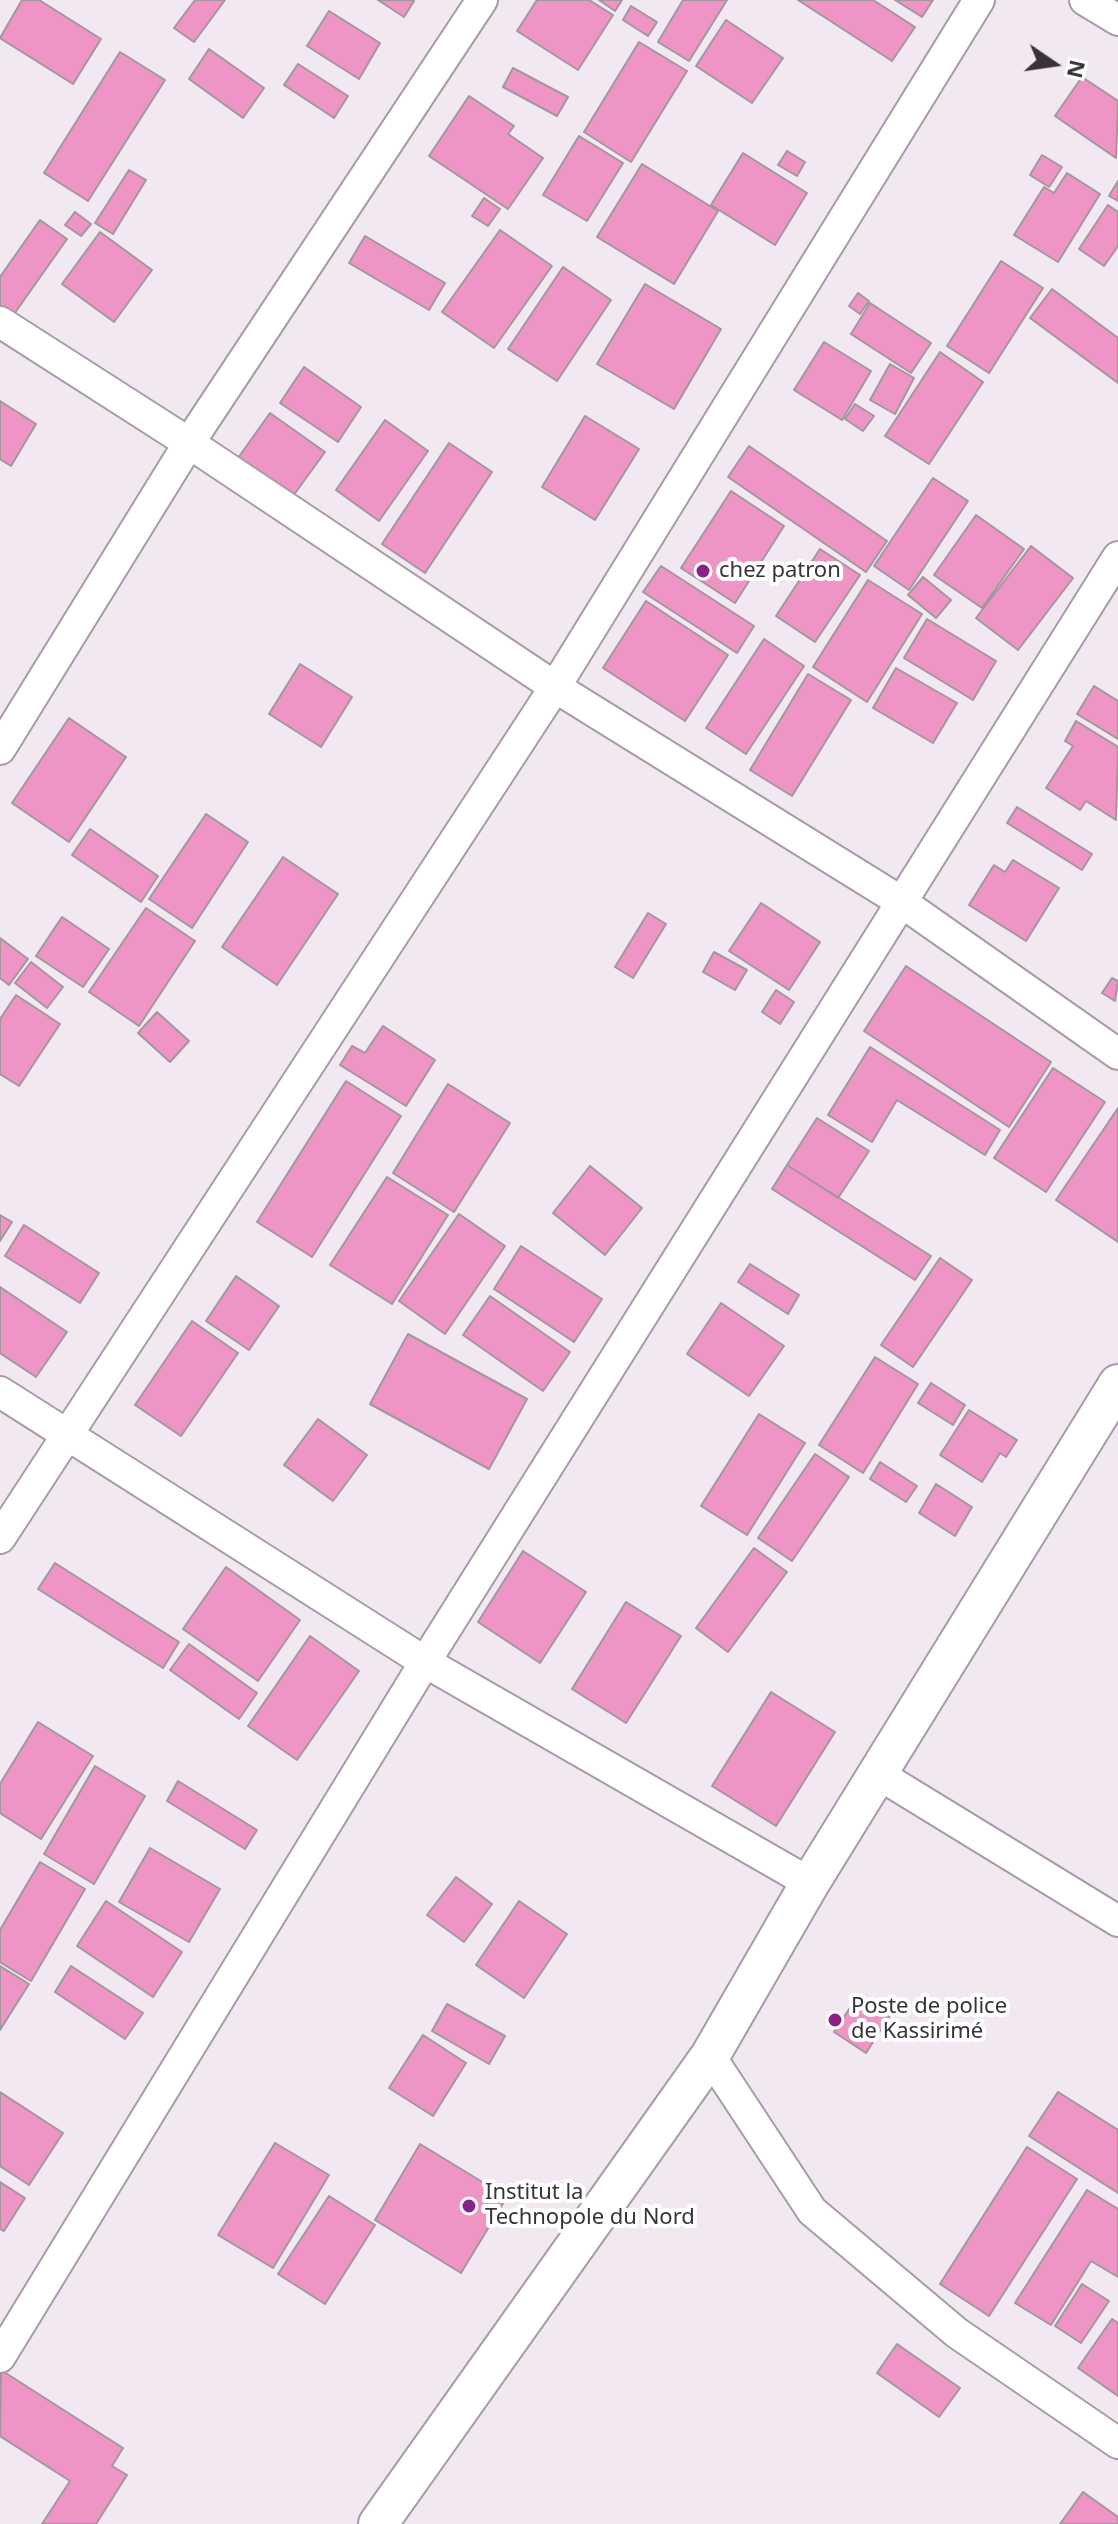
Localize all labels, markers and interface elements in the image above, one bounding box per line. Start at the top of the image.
north arrow [1014,24,1094,104]
text: N [1061,57,1094,81]
place label: chez patron [719,558,841,584]
marker: chez patron [694,562,712,580]
place label: Poste de police de Kassirimé [851,1994,1007,2046]
marker: Poste de police de Kassirimé [826,2011,844,2029]
place label: Institut la Technopole du Nord [485,2180,695,2232]
marker: Institut la Technopole du Nord [460,2197,478,2215]

